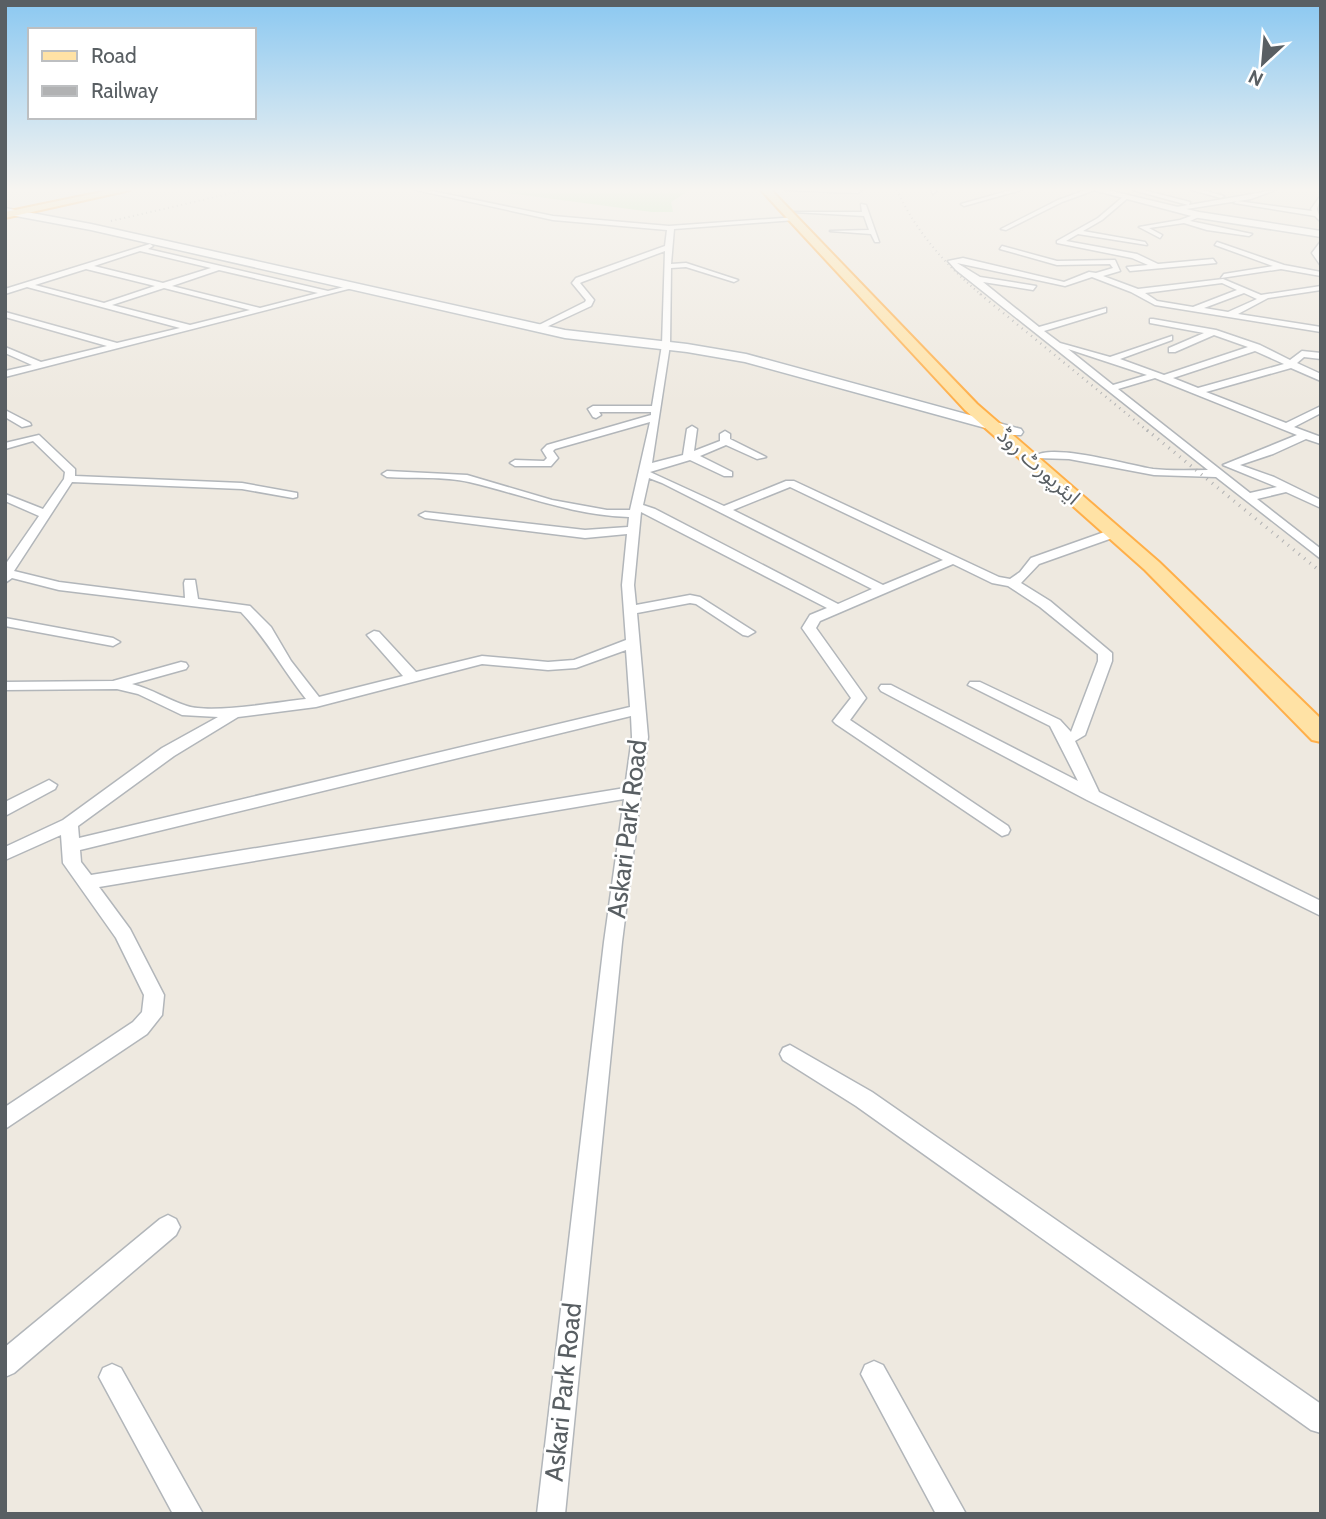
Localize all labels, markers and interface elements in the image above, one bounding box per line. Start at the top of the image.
legend [28,28,256,119]
north arrow [1228,28,1298,98]
text: Road [91,43,137,68]
text: N [1245,65,1267,91]
text: Railway [91,78,159,103]
street label: ایئرپورٹ روڈ [992,422,1086,511]
street label: Askari Park Road [600,738,654,920]
street label: Askari Park Road [538,1301,588,1483]

